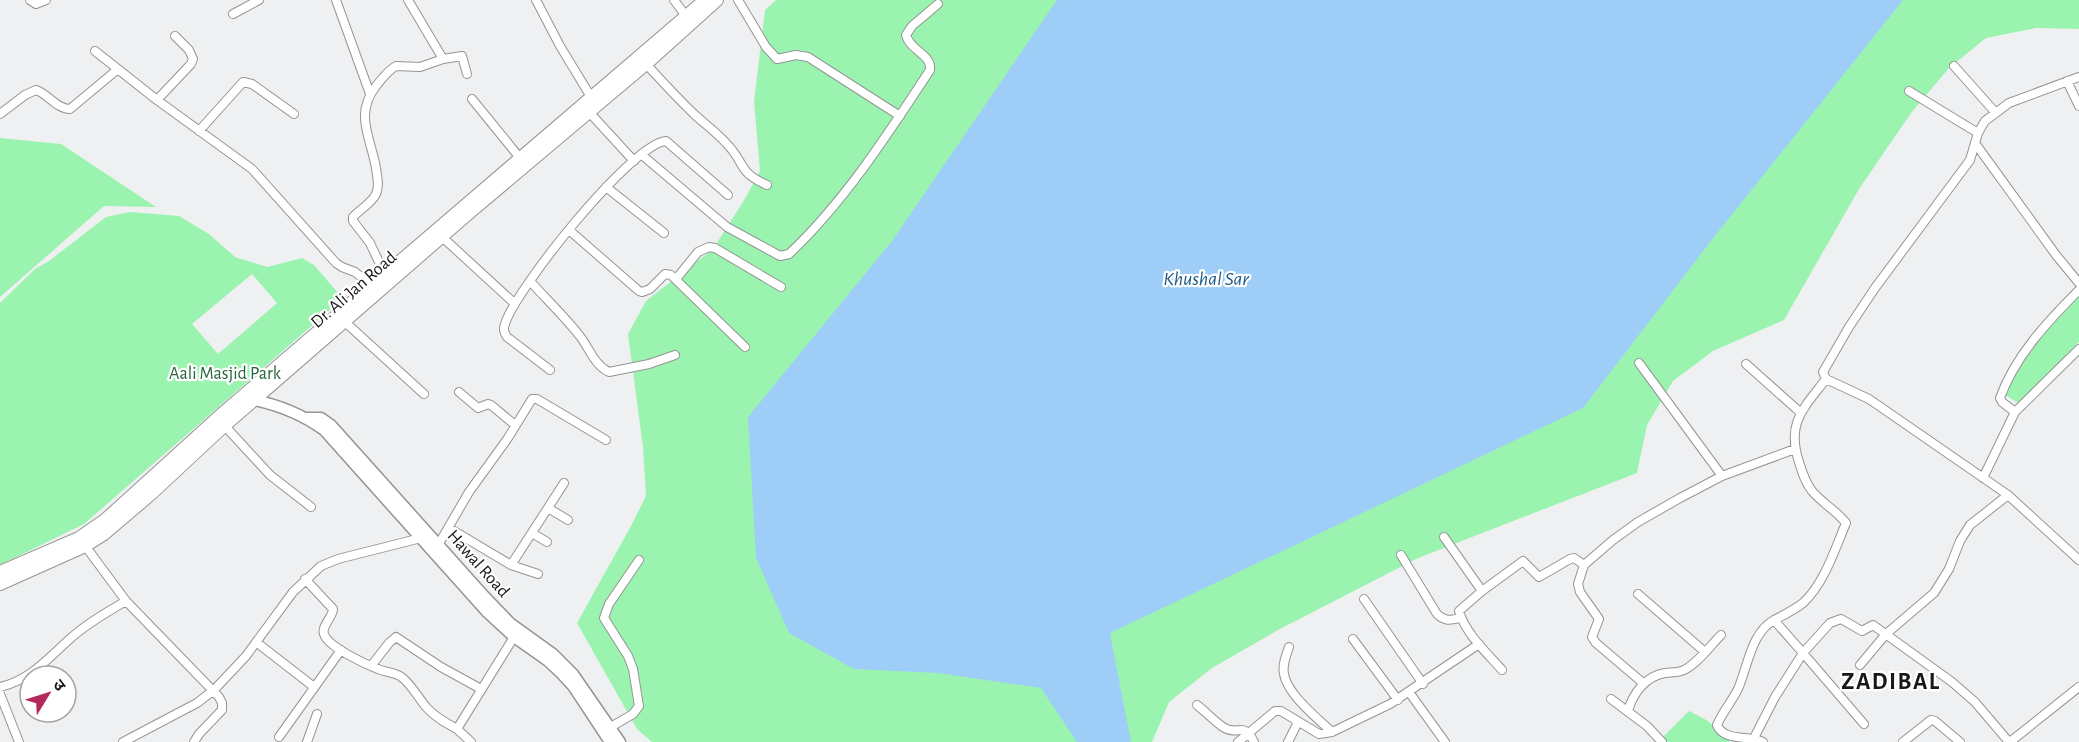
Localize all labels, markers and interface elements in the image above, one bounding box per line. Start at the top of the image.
street label: Dr. Ali Jan Road [308,248,400,332]
water label: Khushal Sar [1163,269,1249,289]
park label: Aali Masjid Park [169,365,282,383]
street label: Hawal Road [443,527,513,601]
north arrow [18,664,78,724]
district label: ZADIBAL [1841,670,1941,694]
text: उ [50,677,69,694]

